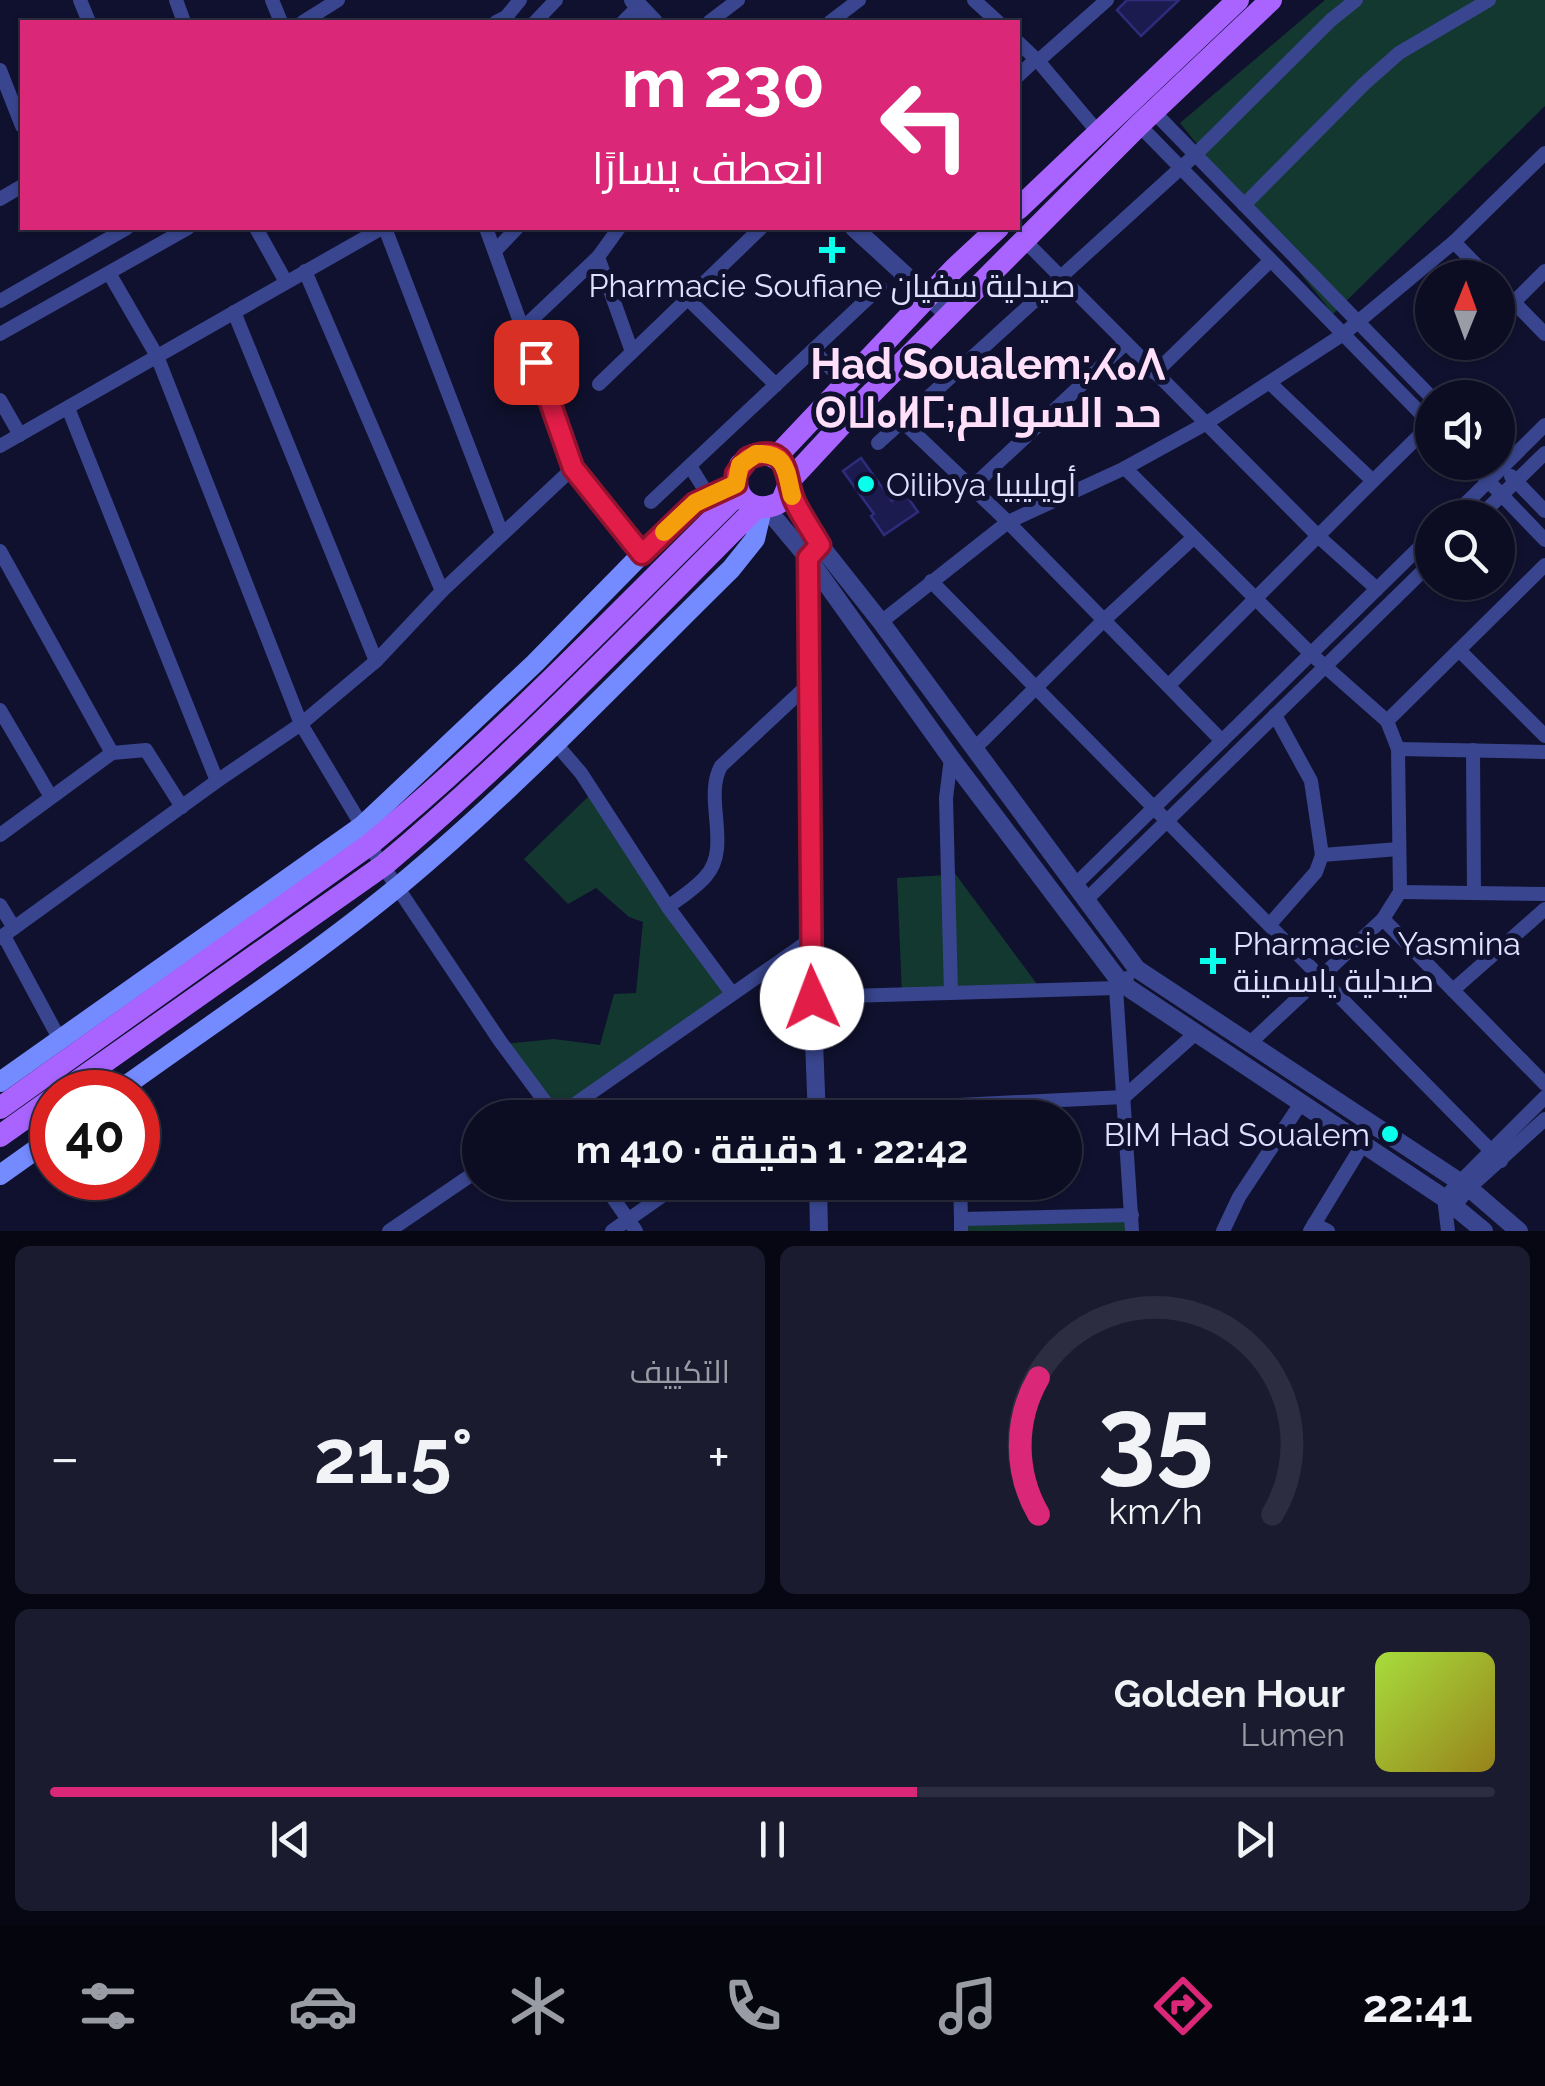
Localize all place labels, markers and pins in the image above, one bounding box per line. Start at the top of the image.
marker: Pharmacie Soufiane صيدلية سفيان [821,239,843,261]
place label: Pharmacie Soufiane صيدلية سفيان [589,267,1075,305]
pin [494,320,579,405]
place label: Oilibya أويليبيا [886,465,1076,503]
marker: Oilibya أويليبيا [855,473,877,495]
place label: Pharmacie Yasmina صيدلية ياسمينة [1233,925,1521,999]
marker: Pharmacie Yasmina صيدلية ياسمينة [1202,950,1224,972]
place label: BIM Had Soualem [1104,1116,1370,1153]
marker: BIM Had Soualem [1379,1123,1401,1145]

